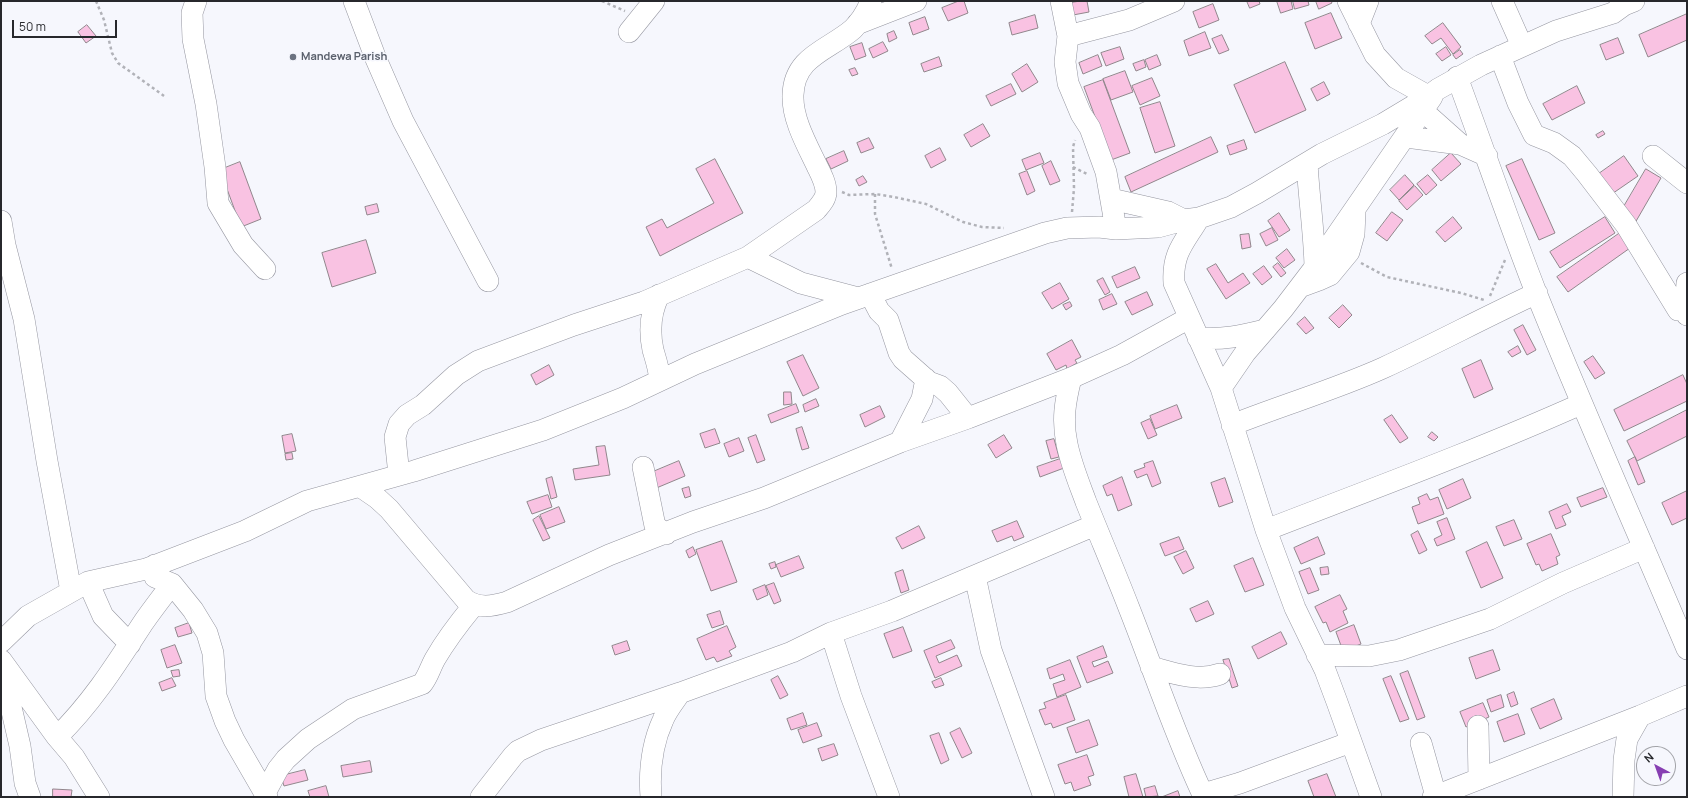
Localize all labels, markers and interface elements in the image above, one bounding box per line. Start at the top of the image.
scale bar [14,12,119,38]
text: 50 m [19,18,46,35]
place label: Mandewa Parish [301,50,387,64]
marker: Mandewa Parish [288,52,298,62]
north arrow [1636,746,1676,786]
text: N [1641,749,1656,766]

